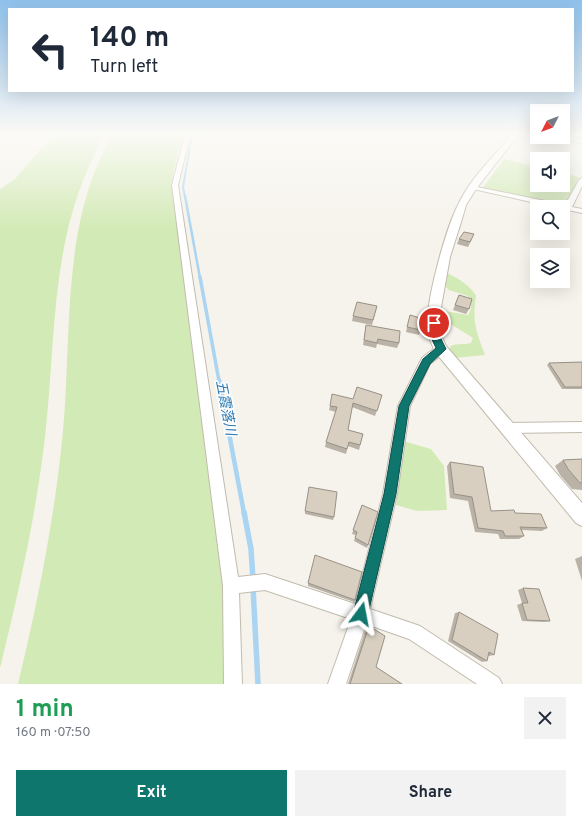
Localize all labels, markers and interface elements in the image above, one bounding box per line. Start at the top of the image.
text: 140 m [90,21,169,57]
icon: left [24,24,76,76]
text: Turn left [90,56,158,79]
north arrow [530,104,570,144]
map controls [530,104,570,288]
button: sound [530,152,570,192]
button: search [530,200,570,240]
button: layers [530,248,570,288]
pin [417,306,451,340]
icon: arrive [423,312,445,334]
water label: 五霞落川 [211,379,239,439]
position arrow [340,593,382,635]
text: 1 min [16,695,74,725]
button: close [524,697,566,739]
text: 160 m · 07:50 [16,725,91,741]
button: Exit [16,770,287,816]
button: Share [295,770,566,816]

